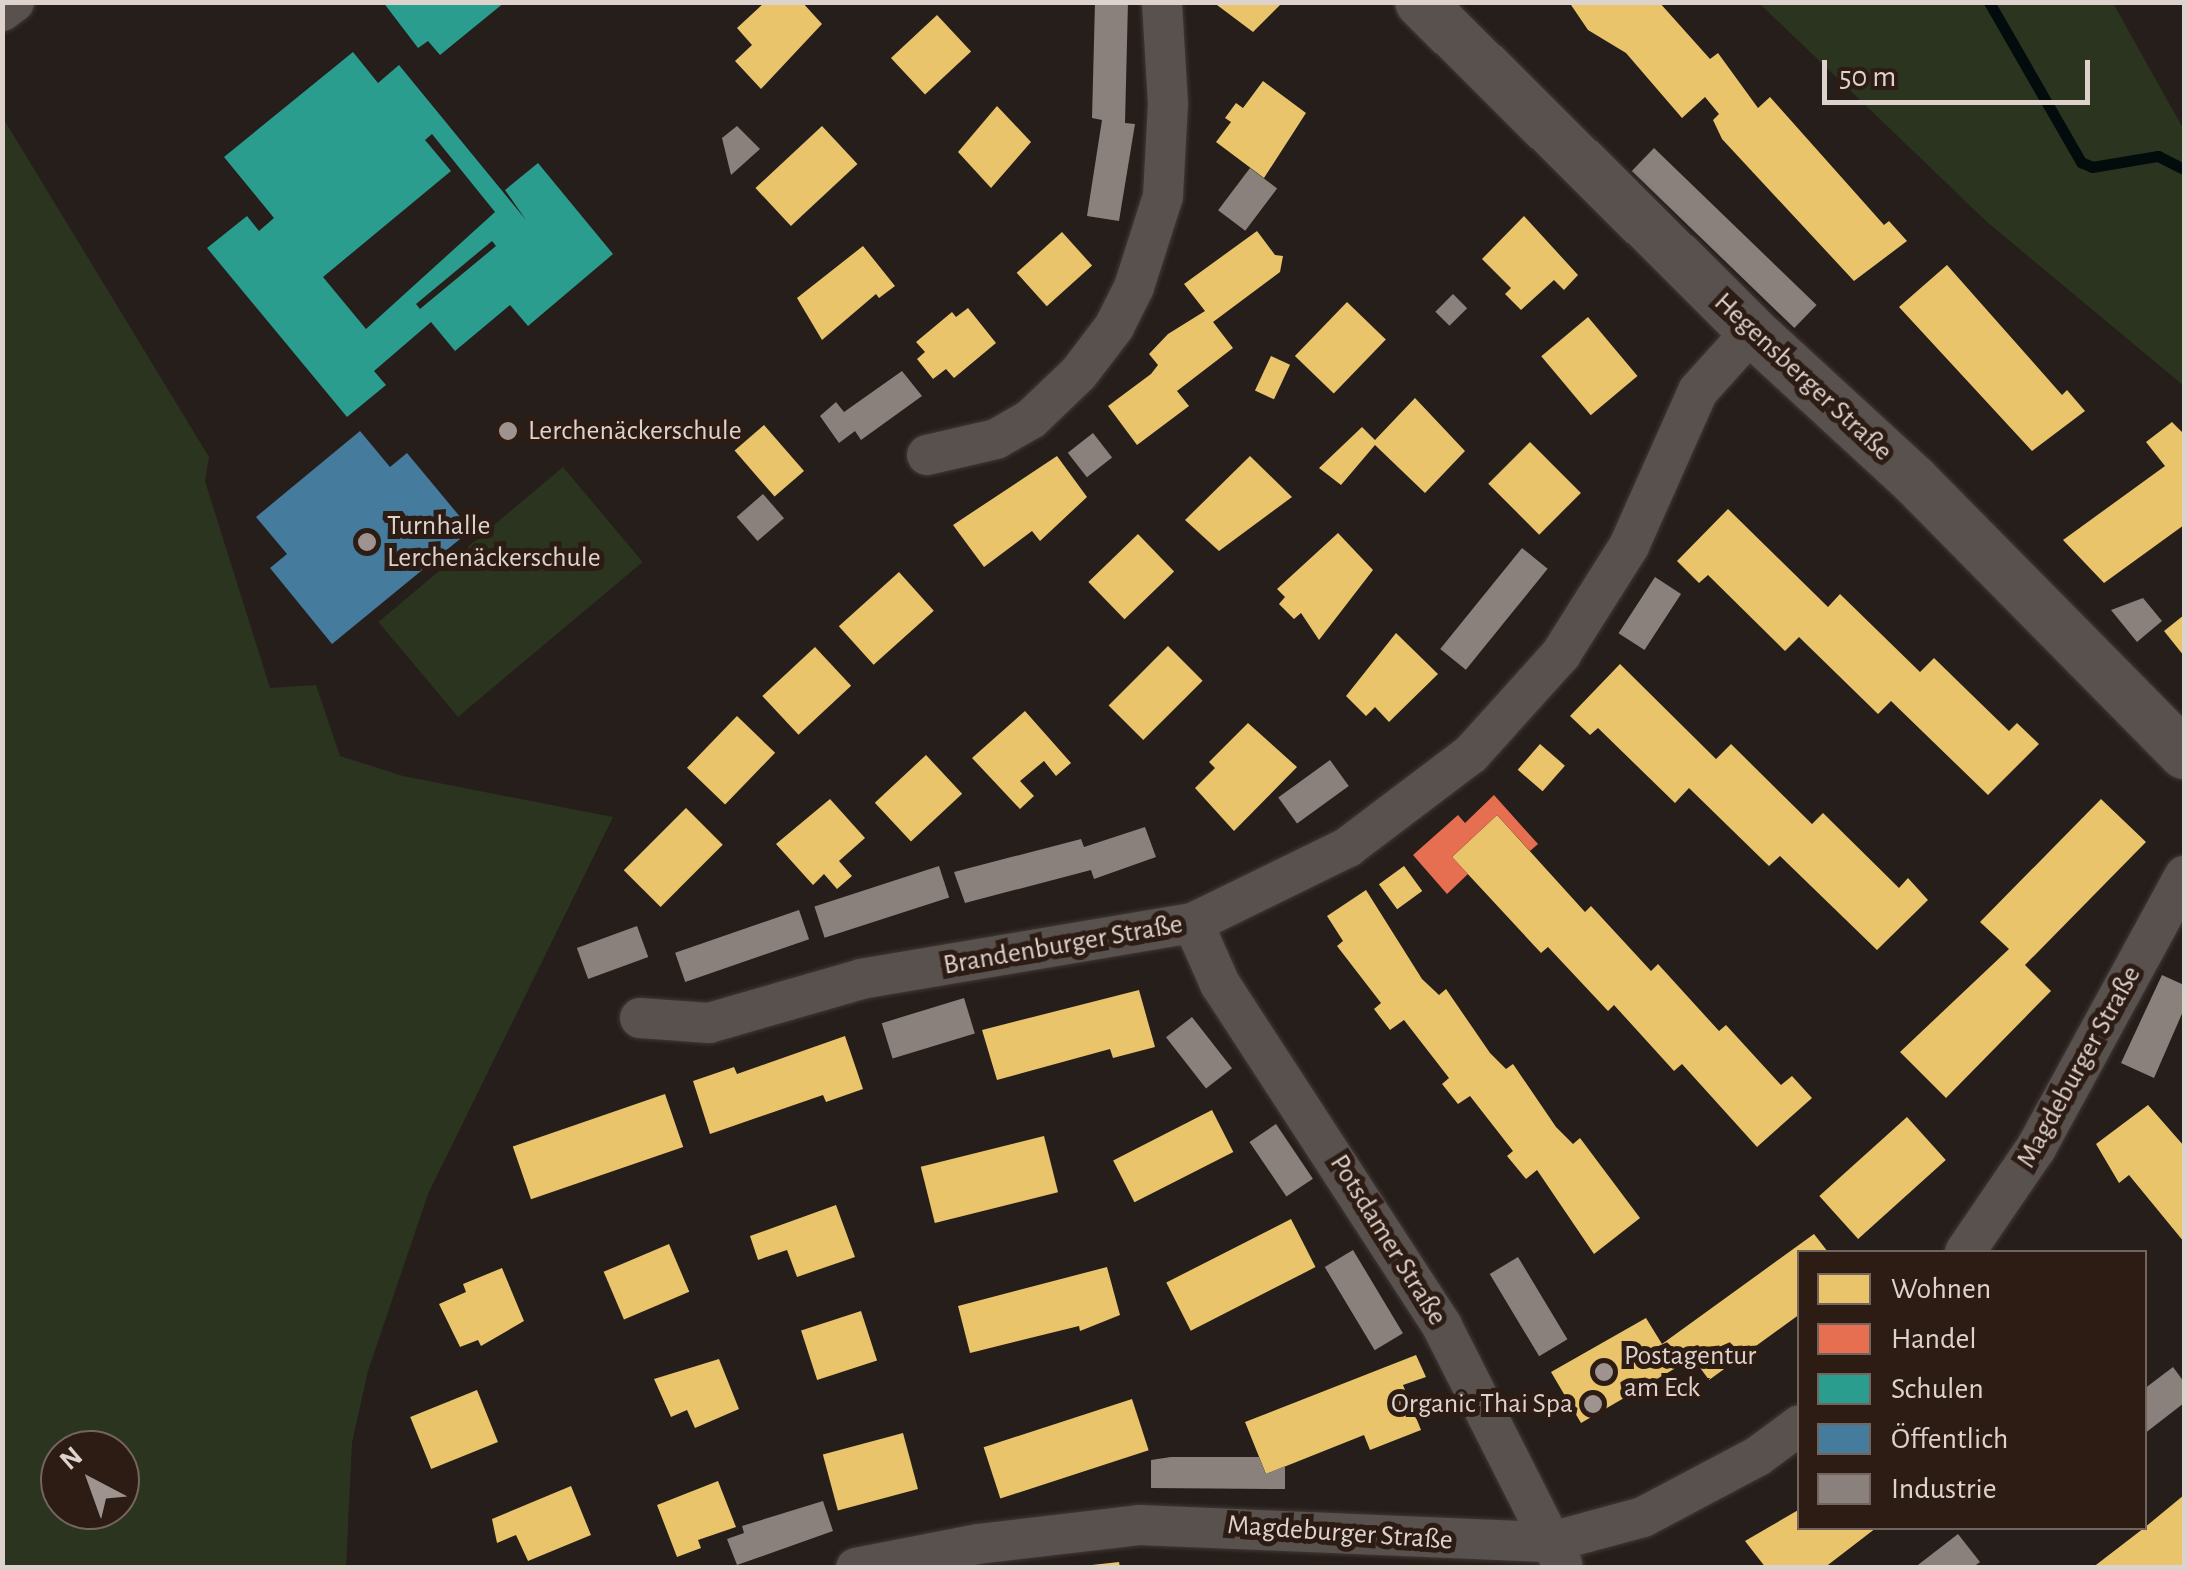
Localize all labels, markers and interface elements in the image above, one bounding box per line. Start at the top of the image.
scale bar [1827,40,2094,102]
text: 50 m [1839,62,1896,92]
street label: Hegensberger Straße [1707,286,1899,468]
place label: Lerchenäckerschule [528,414,742,448]
marker: Lerchenäckerschule [497,420,519,442]
place label: Turnhalle Lerchenäckerschule [387,509,601,575]
marker: Turnhalle Lerchenäckerschule [356,531,378,553]
street label: Brandenburger Straße [941,907,1185,983]
street label: Magdeburger Straße [2010,960,2148,1174]
street label: Potsdamer Straße [1322,1148,1454,1332]
legend [1797,1250,2147,1530]
text: Wohnen [1891,1274,1991,1304]
text: Handel [1891,1324,1977,1354]
place label: Postagentur am Eck [1624,1339,1756,1405]
marker: Postagentur am Eck [1593,1361,1615,1383]
text: Schulen [1891,1374,1984,1404]
place label: Organic Thai Spa [1391,1387,1573,1421]
marker: Organic Thai Spa [1582,1393,1604,1415]
text: Öffentlich [1891,1424,2008,1454]
north arrow [40,1430,140,1530]
text: N [55,1442,88,1476]
text: Industrie [1891,1474,1997,1504]
street label: Magdeburger Straße [1226,1508,1454,1558]

